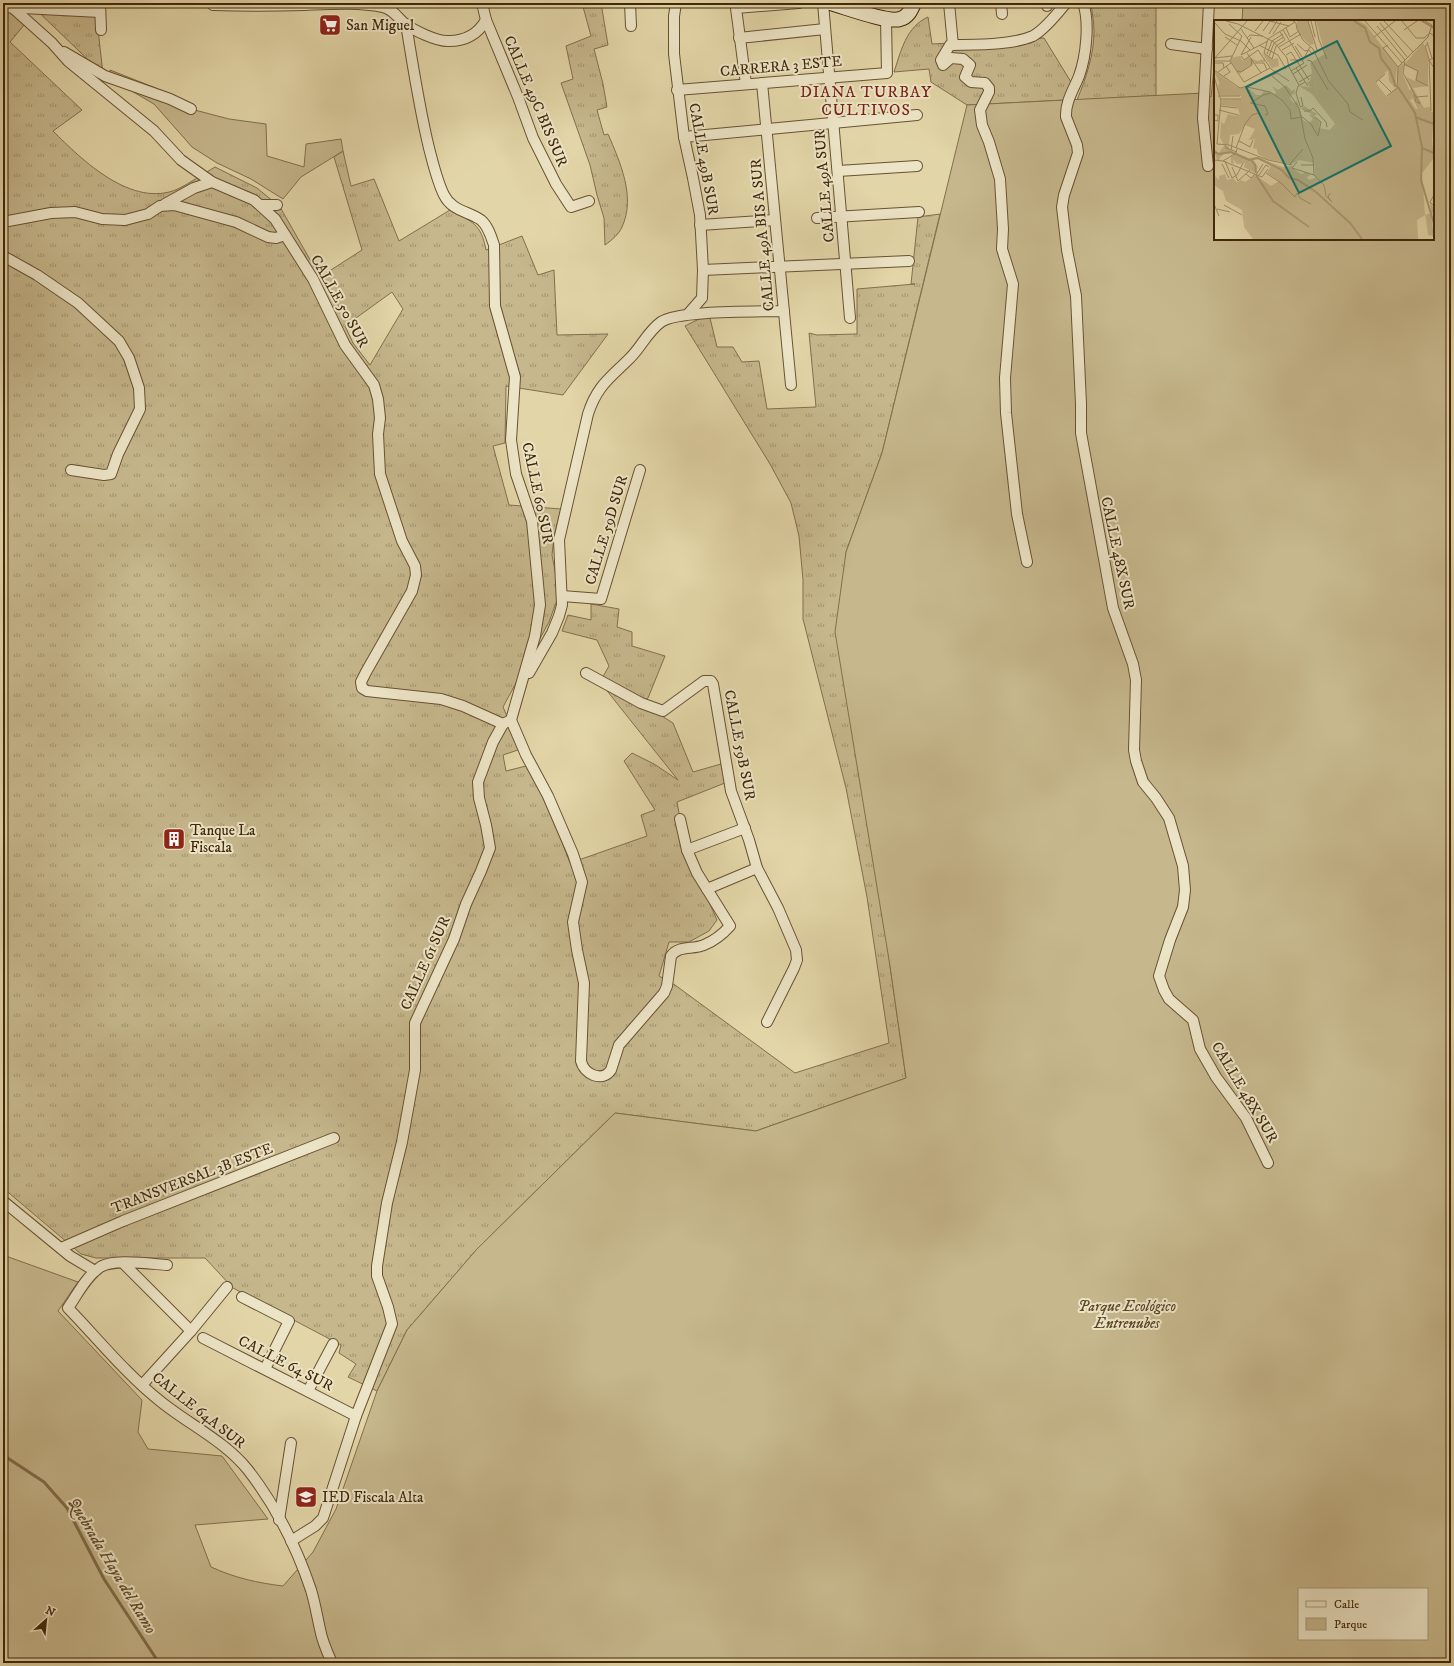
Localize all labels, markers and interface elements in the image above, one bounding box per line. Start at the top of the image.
supermarket icon: San Miguel [317,12,343,38]
place label: San Miguel [346,16,415,35]
inset map [1214,20,1434,240]
street label: CALLE 49C BIS SUR [499,33,572,170]
street label: CARRERA 3 ESTE [719,52,843,81]
district label: DIANA TURBAY CULTIVOS [800,82,932,120]
street label: CALLE 49B SUR [684,102,723,217]
street label: CALLE 49A SUR [810,129,839,243]
street label: CALLE 49A BIS A SUR [746,158,779,312]
street label: CALLE 50 SUR [306,252,373,351]
street label: CALLE 60 SUR [517,440,558,546]
street label: CALLE 59D SUR [581,473,632,587]
street label: CALLE 48X SUR [1096,495,1139,611]
street label: CALLE 59B SUR [719,688,760,802]
place label: Tanque La Fiscala [190,821,256,857]
building icon: Tanque La Fiscala [161,826,187,852]
street label: CALLE 61 SUR [396,913,455,1013]
street label: CALLE 48X SUR [1207,1038,1282,1146]
street label: TRANSVERSAL 3B ESTE [109,1139,276,1218]
park label: Parque Ecológico Entrenubes [1078,1297,1176,1333]
street label: CALLE 64 SUR [235,1331,336,1396]
street label: CALLE 64A SUR [148,1368,249,1453]
school or university icon: IED Fiscala Alta [293,1484,319,1510]
place label: IED Fiscala Alta [322,1488,424,1507]
water label: Quebrada Haya del Ramo [64,1494,161,1637]
legend [1298,1588,1428,1640]
text: Calle [1334,1597,1359,1612]
north arrow [26,1600,66,1640]
text: N [43,1604,57,1620]
text: Parque [1334,1617,1367,1632]

